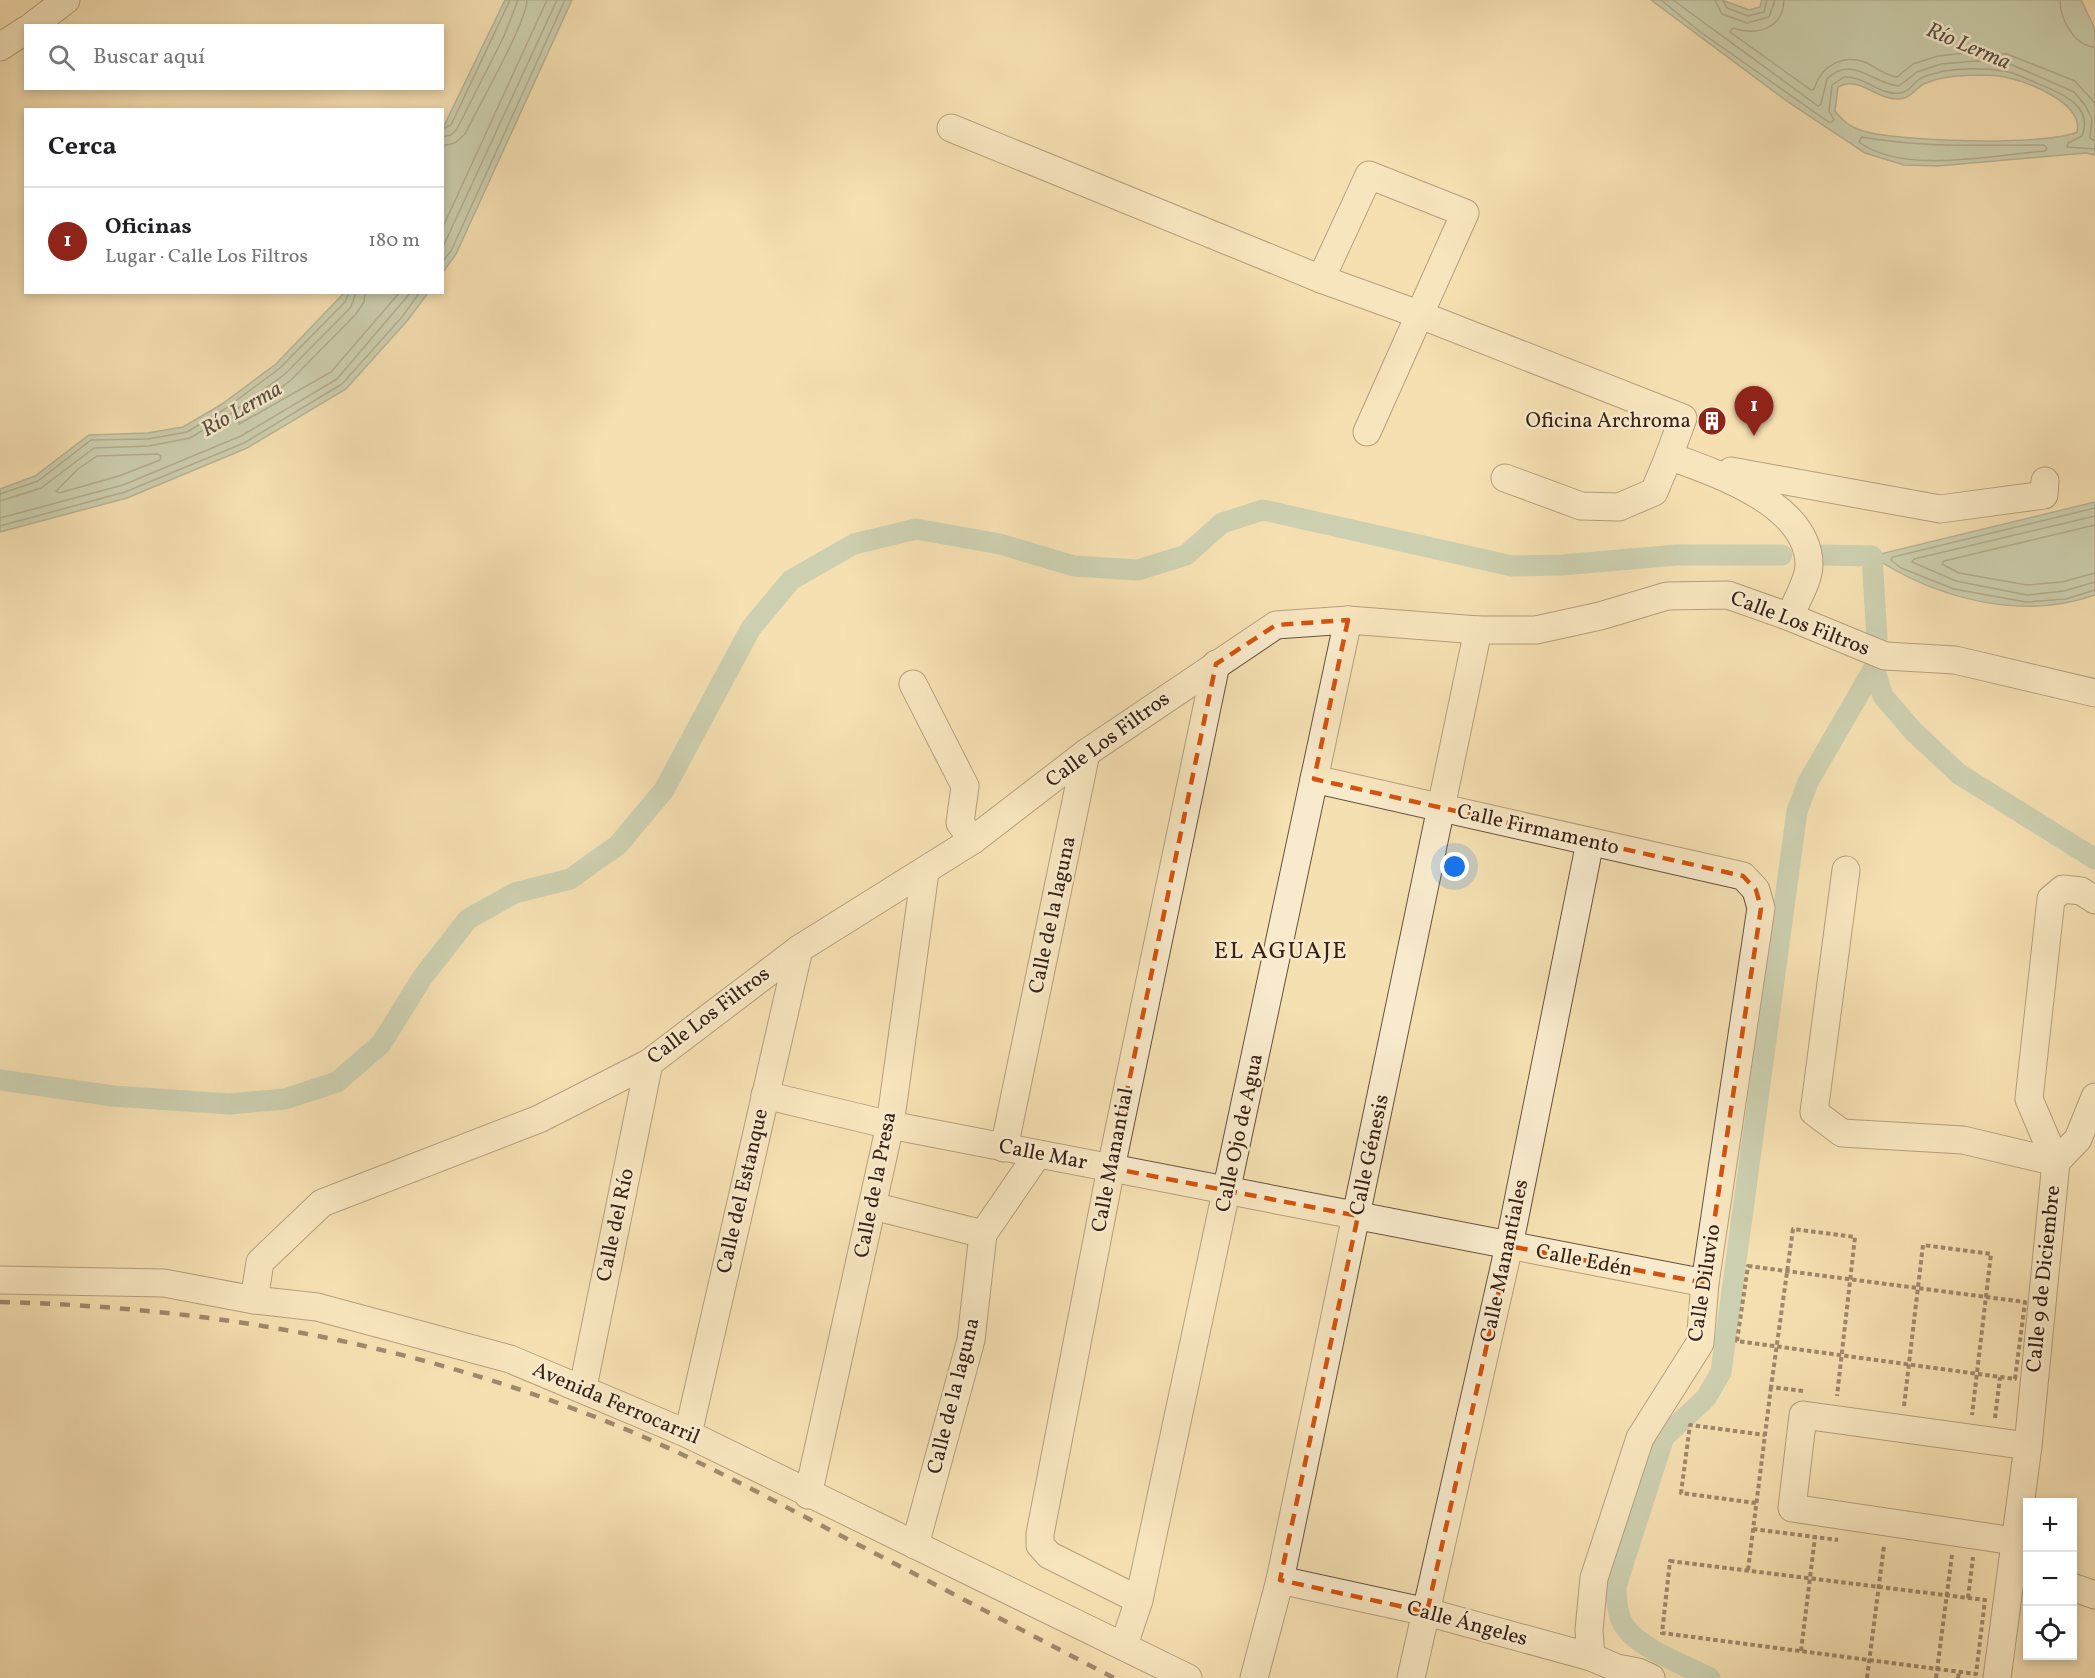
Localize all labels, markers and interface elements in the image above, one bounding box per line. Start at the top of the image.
water label: Río Lerma [1921,15,2015,79]
search box [24,24,444,90]
icon: search [45,41,78,74]
text: Buscar aquí [93,42,205,73]
text: Cerca [48,129,117,165]
text: Oficinas [105,212,192,243]
text: 1 [63,227,72,255]
text: 180 m [368,227,420,255]
text: Lugar · Calle Los Filtros [105,243,308,271]
water label: Río Lerma [196,374,288,446]
pin: 1 [1734,386,1774,436]
building icon: Oficina Archroma [1696,405,1728,437]
place label: Oficina Archroma [1526,407,1691,436]
street label: Calle Los Filtros [1726,584,1874,664]
street label: Calle Los Filtros [1040,685,1176,795]
street label: Calle Firmamento [1454,797,1622,863]
street label: Calle de la laguna [1022,834,1084,996]
your location [1440,852,1469,881]
district label: EL AGUAJE [1214,935,1348,969]
street label: Calle Los Filtros [642,960,776,1072]
street label: Calle Ojo de Agua [1209,1051,1271,1215]
street label: Calle Manantial [1085,1085,1141,1235]
street label: Calle Génesis [1343,1092,1397,1218]
street label: Calle del Estanque [710,1106,776,1276]
street label: Calle de la Presa [848,1109,904,1261]
street label: Calle Mar [996,1132,1090,1178]
street label: Calle del Río [590,1166,642,1284]
street label: Calle Manantiales [1474,1177,1536,1345]
street label: Calle 9 de Diciembre [2020,1184,2068,1374]
street label: Calle Diluvio [1681,1222,1729,1344]
street label: Calle Edén [1533,1237,1635,1285]
street label: Calle de la laguna [921,1315,987,1477]
street label: Avenida Ferrocarril [528,1356,704,1452]
map controls [2023,1498,2077,1660]
button: + [2023,1498,2077,1552]
button: − [2023,1552,2077,1606]
street label: Calle Ángeles [1403,1594,1531,1654]
button: locate [2023,1606,2077,1660]

